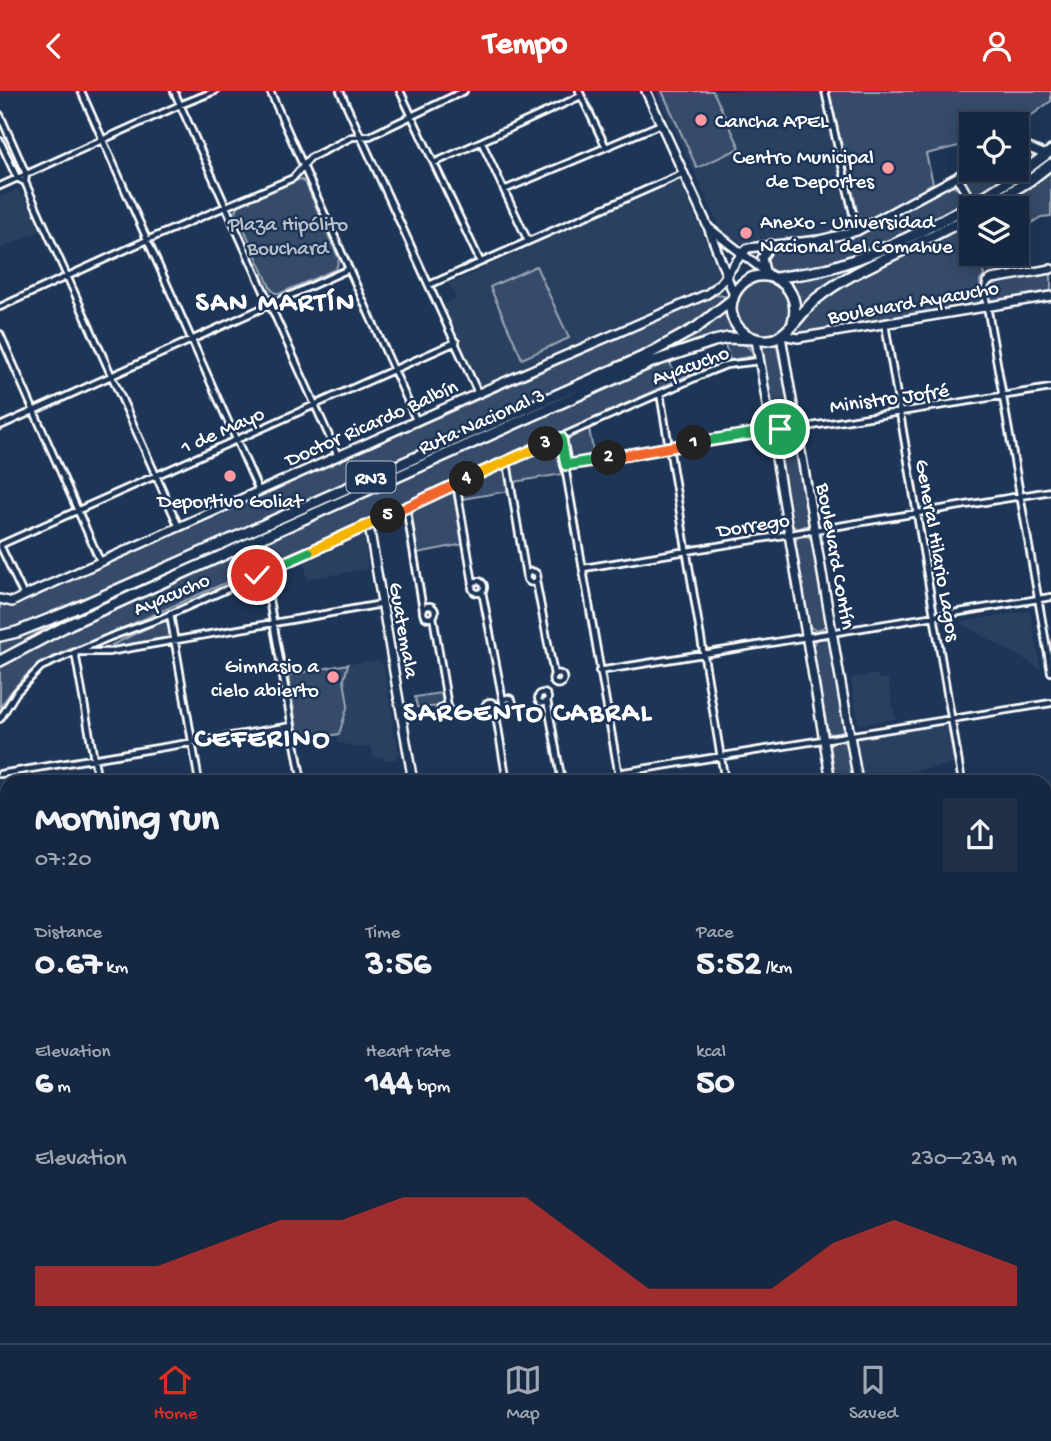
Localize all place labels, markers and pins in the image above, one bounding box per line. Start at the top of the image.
place label: Cancha APEL [715,111,829,136]
marker: Cancha APEL [693,112,709,128]
place label: Centro Municipal de Deportes [733,147,875,196]
marker: Centro Municipal de Deportes [880,160,896,176]
place label: Anexo - Universidad Nacional del Comahue [760,212,954,261]
marker: Anexo - Universidad Nacional del Comahue [738,225,754,241]
pin [750,399,810,459]
pin: 1 [676,425,712,461]
pin: 3 [528,427,564,461]
pin: 2 [592,441,626,475]
pin: 4 [449,461,484,497]
marker: Deportivo Goliat [222,468,238,484]
place label: Deportivo Goliat [155,491,305,516]
pin: 5 [370,499,406,533]
pin [227,545,287,605]
place label: Gimnasio a cielo abierto [211,656,320,705]
marker: Gimnasio a cielo abierto [325,669,341,685]

